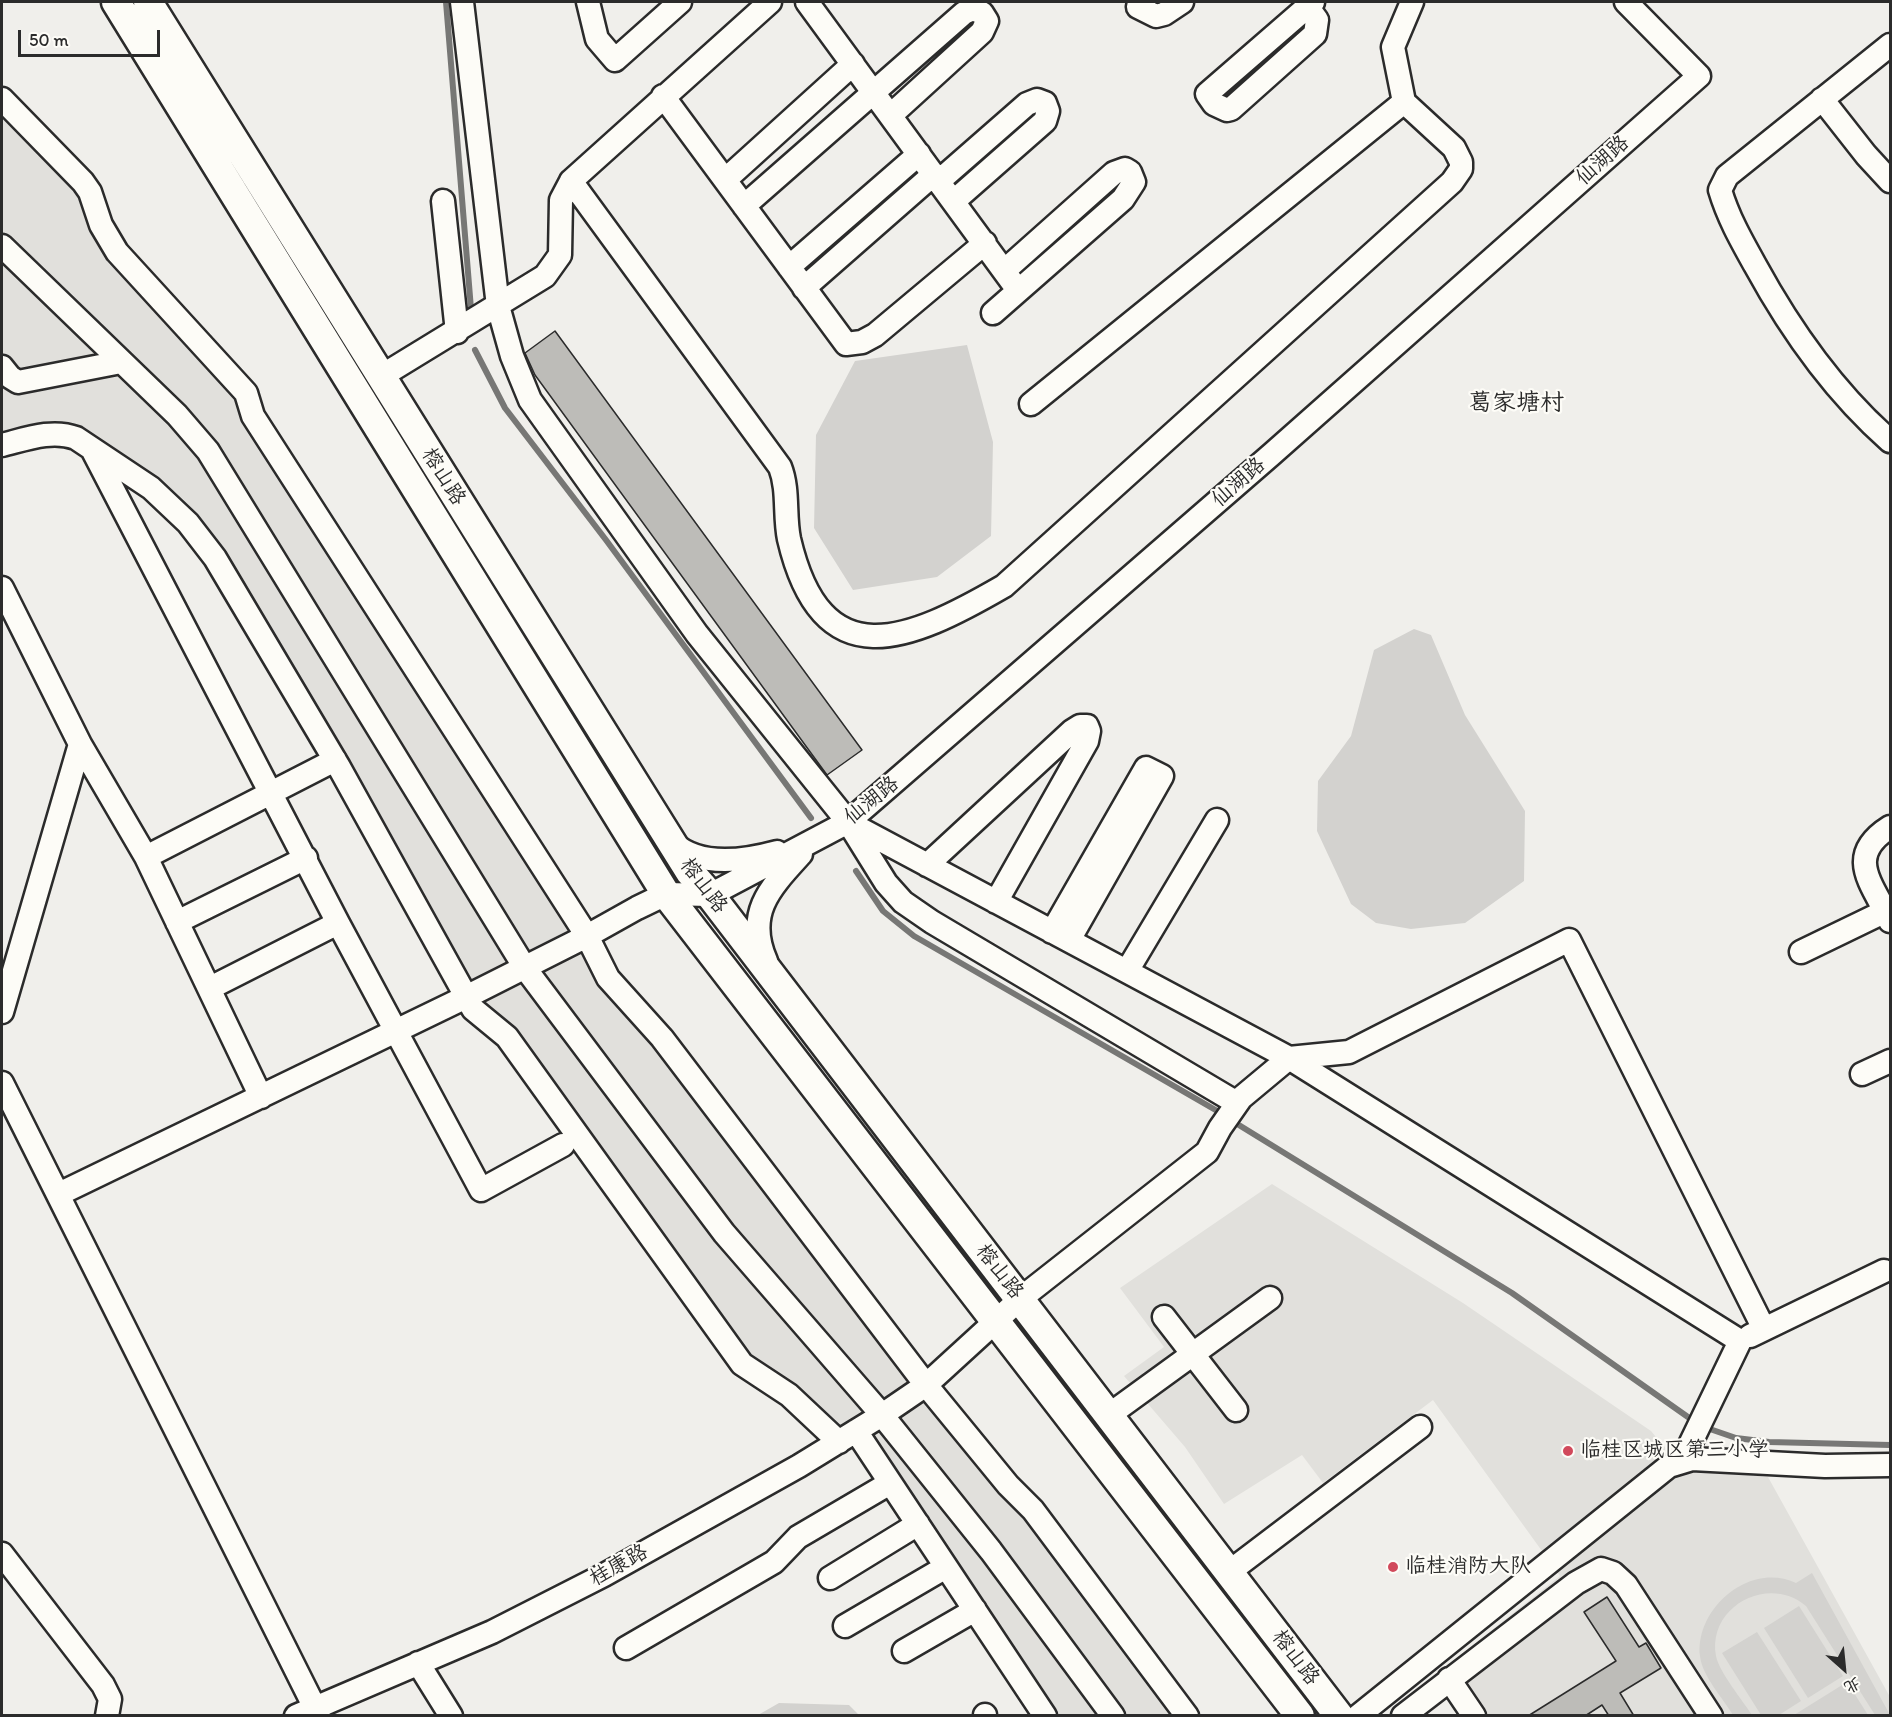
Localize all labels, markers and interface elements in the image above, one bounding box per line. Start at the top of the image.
scale bar [21,18,164,56]
text: 50 m [29,29,69,51]
street label: 仙湖路 [1571,131,1635,191]
district label: 葛家塘村 [1468,390,1564,418]
street label: 榕山路 [416,444,470,510]
street label: 仙湖路 [1207,453,1271,513]
street label: 仙湖路 [840,771,904,831]
street label: 榕山路 [674,853,732,919]
street label: 榕山路 [970,1239,1028,1305]
place label: 临桂区城区第三小学 [1580,1438,1769,1464]
marker: 临桂区城区第三小学 [1561,1444,1575,1458]
street label: 桂康路 [585,1540,653,1592]
place label: 临桂消防大队 [1405,1554,1531,1580]
marker: 临桂消防大队 [1386,1560,1400,1574]
street label: 榕山路 [1266,1625,1324,1691]
north arrow [1814,1639,1874,1699]
text: 北 [1841,1673,1864,1698]

